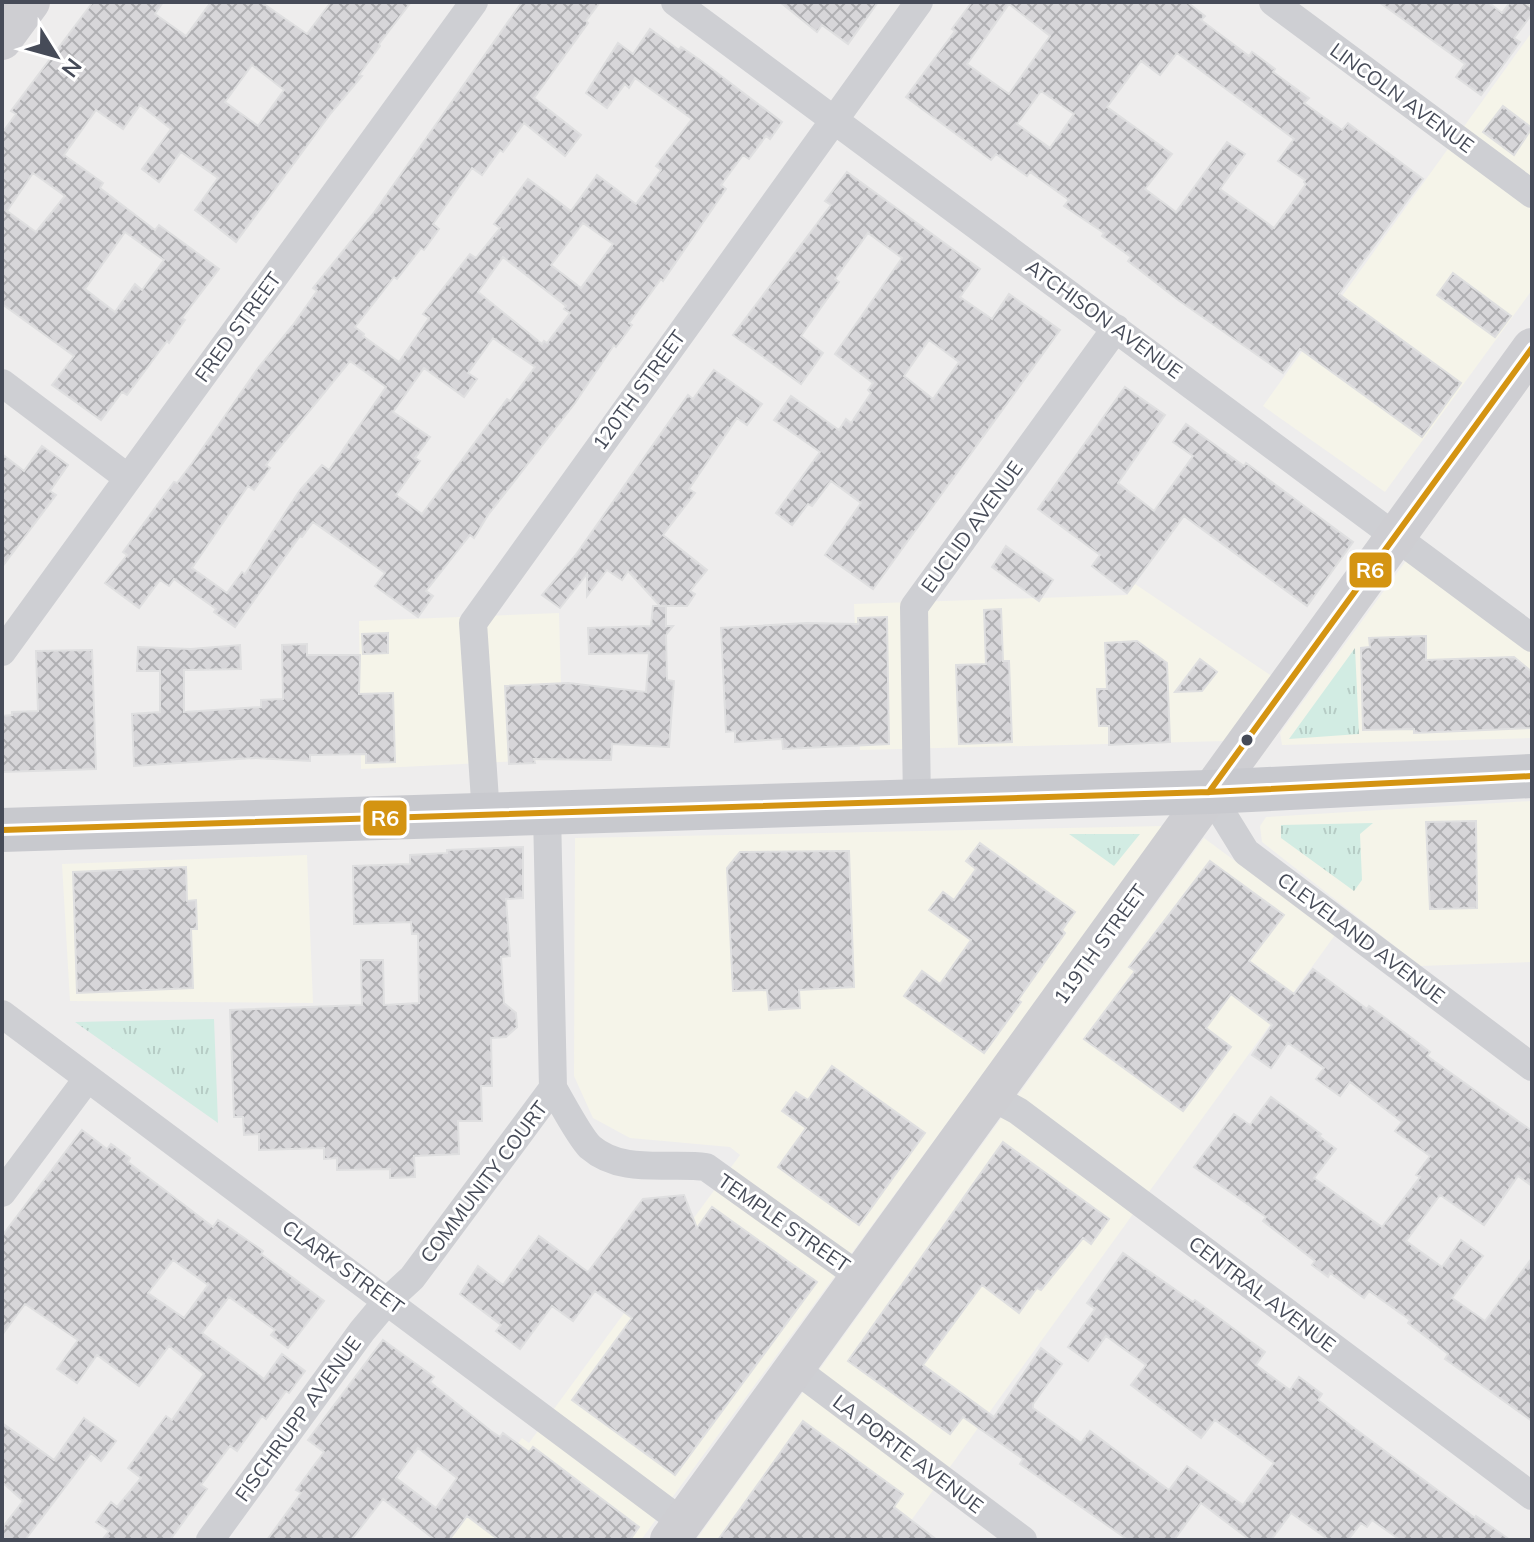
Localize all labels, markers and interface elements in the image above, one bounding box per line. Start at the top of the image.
north arrow [16,16,96,96]
street label: LINCOLN AVENUE [1326,37,1479,158]
text: N [56,53,88,83]
street label: ATCHISON AVENUE [1021,253,1187,384]
street label: FRED STREET [189,267,286,387]
street label: 120TH STREET [587,325,690,455]
street label: EUCLID AVENUE [915,456,1028,598]
line badge: R6 [1348,551,1393,589]
text: R6 [1356,556,1384,584]
unlabelled marker [1239,732,1255,748]
line badge: R6 [362,799,408,837]
text: R6 [371,804,399,832]
street label: CLEVELAND AVENUE [1273,867,1450,1009]
street label: 119TH STREET [1048,879,1151,1009]
street label: COMMUNITY COURT [415,1096,553,1268]
street label: TEMPLE STREET [713,1168,855,1277]
street label: CLARK STREET [278,1214,409,1319]
street label: CENTRAL AVENUE [1184,1230,1341,1357]
street label: FISCHRUPP AVENUE [229,1331,366,1506]
street label: LA PORTE AVENUE [828,1389,988,1518]

